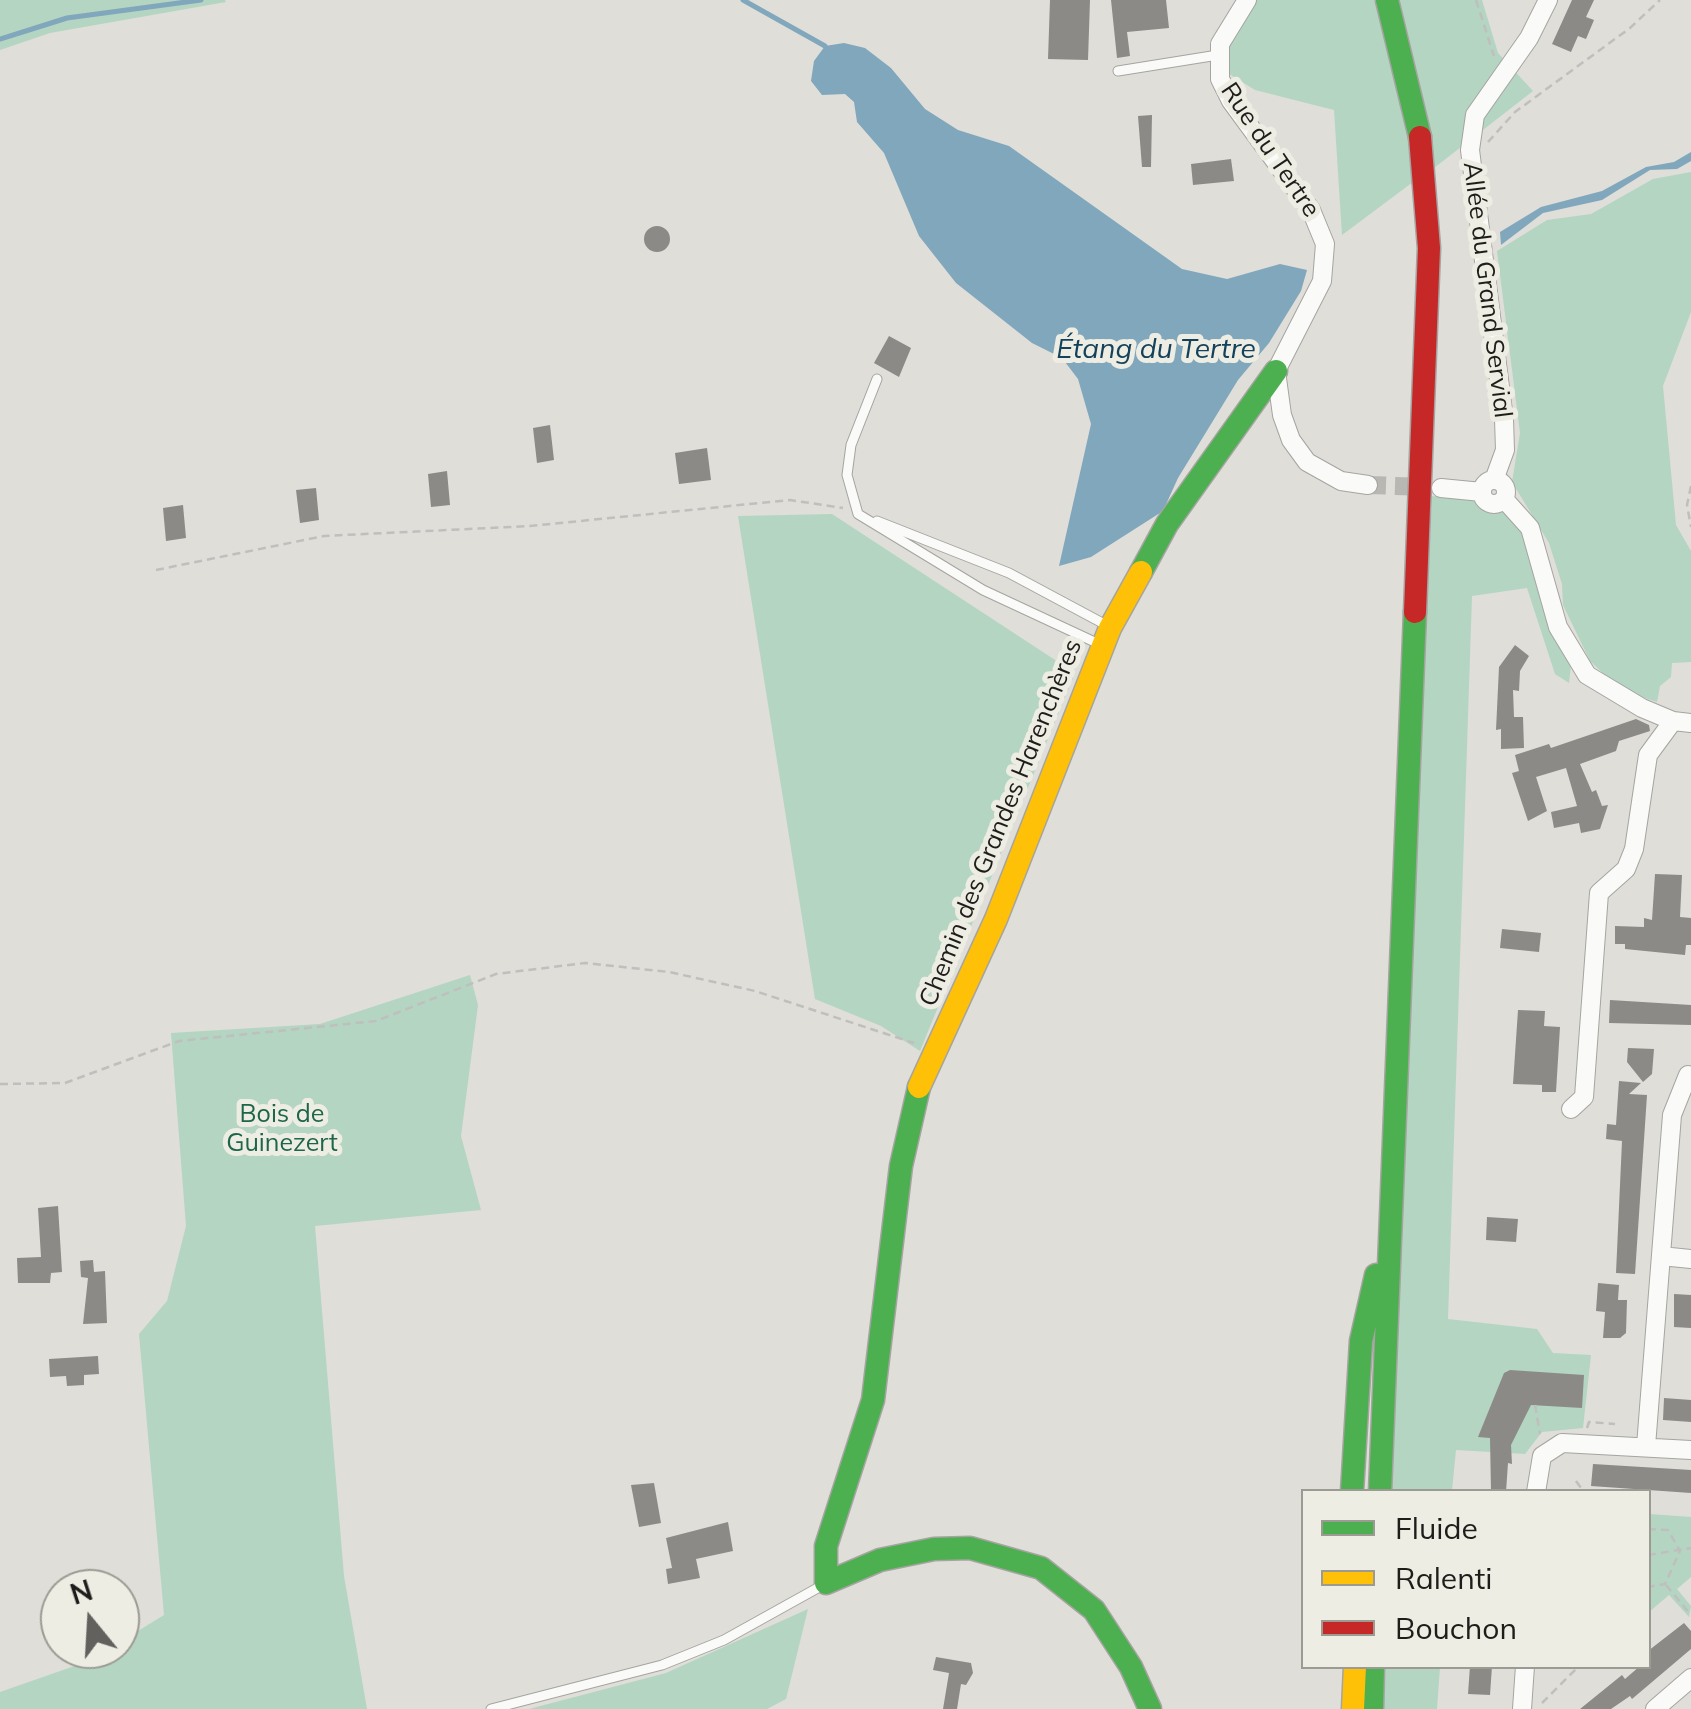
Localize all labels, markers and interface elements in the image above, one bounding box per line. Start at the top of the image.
street label: Rue du Tertre [1214,77,1326,223]
street label: Allée du Grand Servial [1456,160,1518,420]
water label: Étang du Tertre [1056,333,1256,367]
street label: Chemin des Grandes Harenchères [913,635,1089,1011]
park label: Bois de Guinezert [226,1099,338,1158]
legend [1301,1489,1651,1669]
text: Fluide [1395,1509,1478,1547]
text: Ralenti [1395,1559,1492,1597]
north arrow [40,1569,140,1669]
text: N [66,1572,97,1612]
text: Bouchon [1395,1609,1517,1647]

